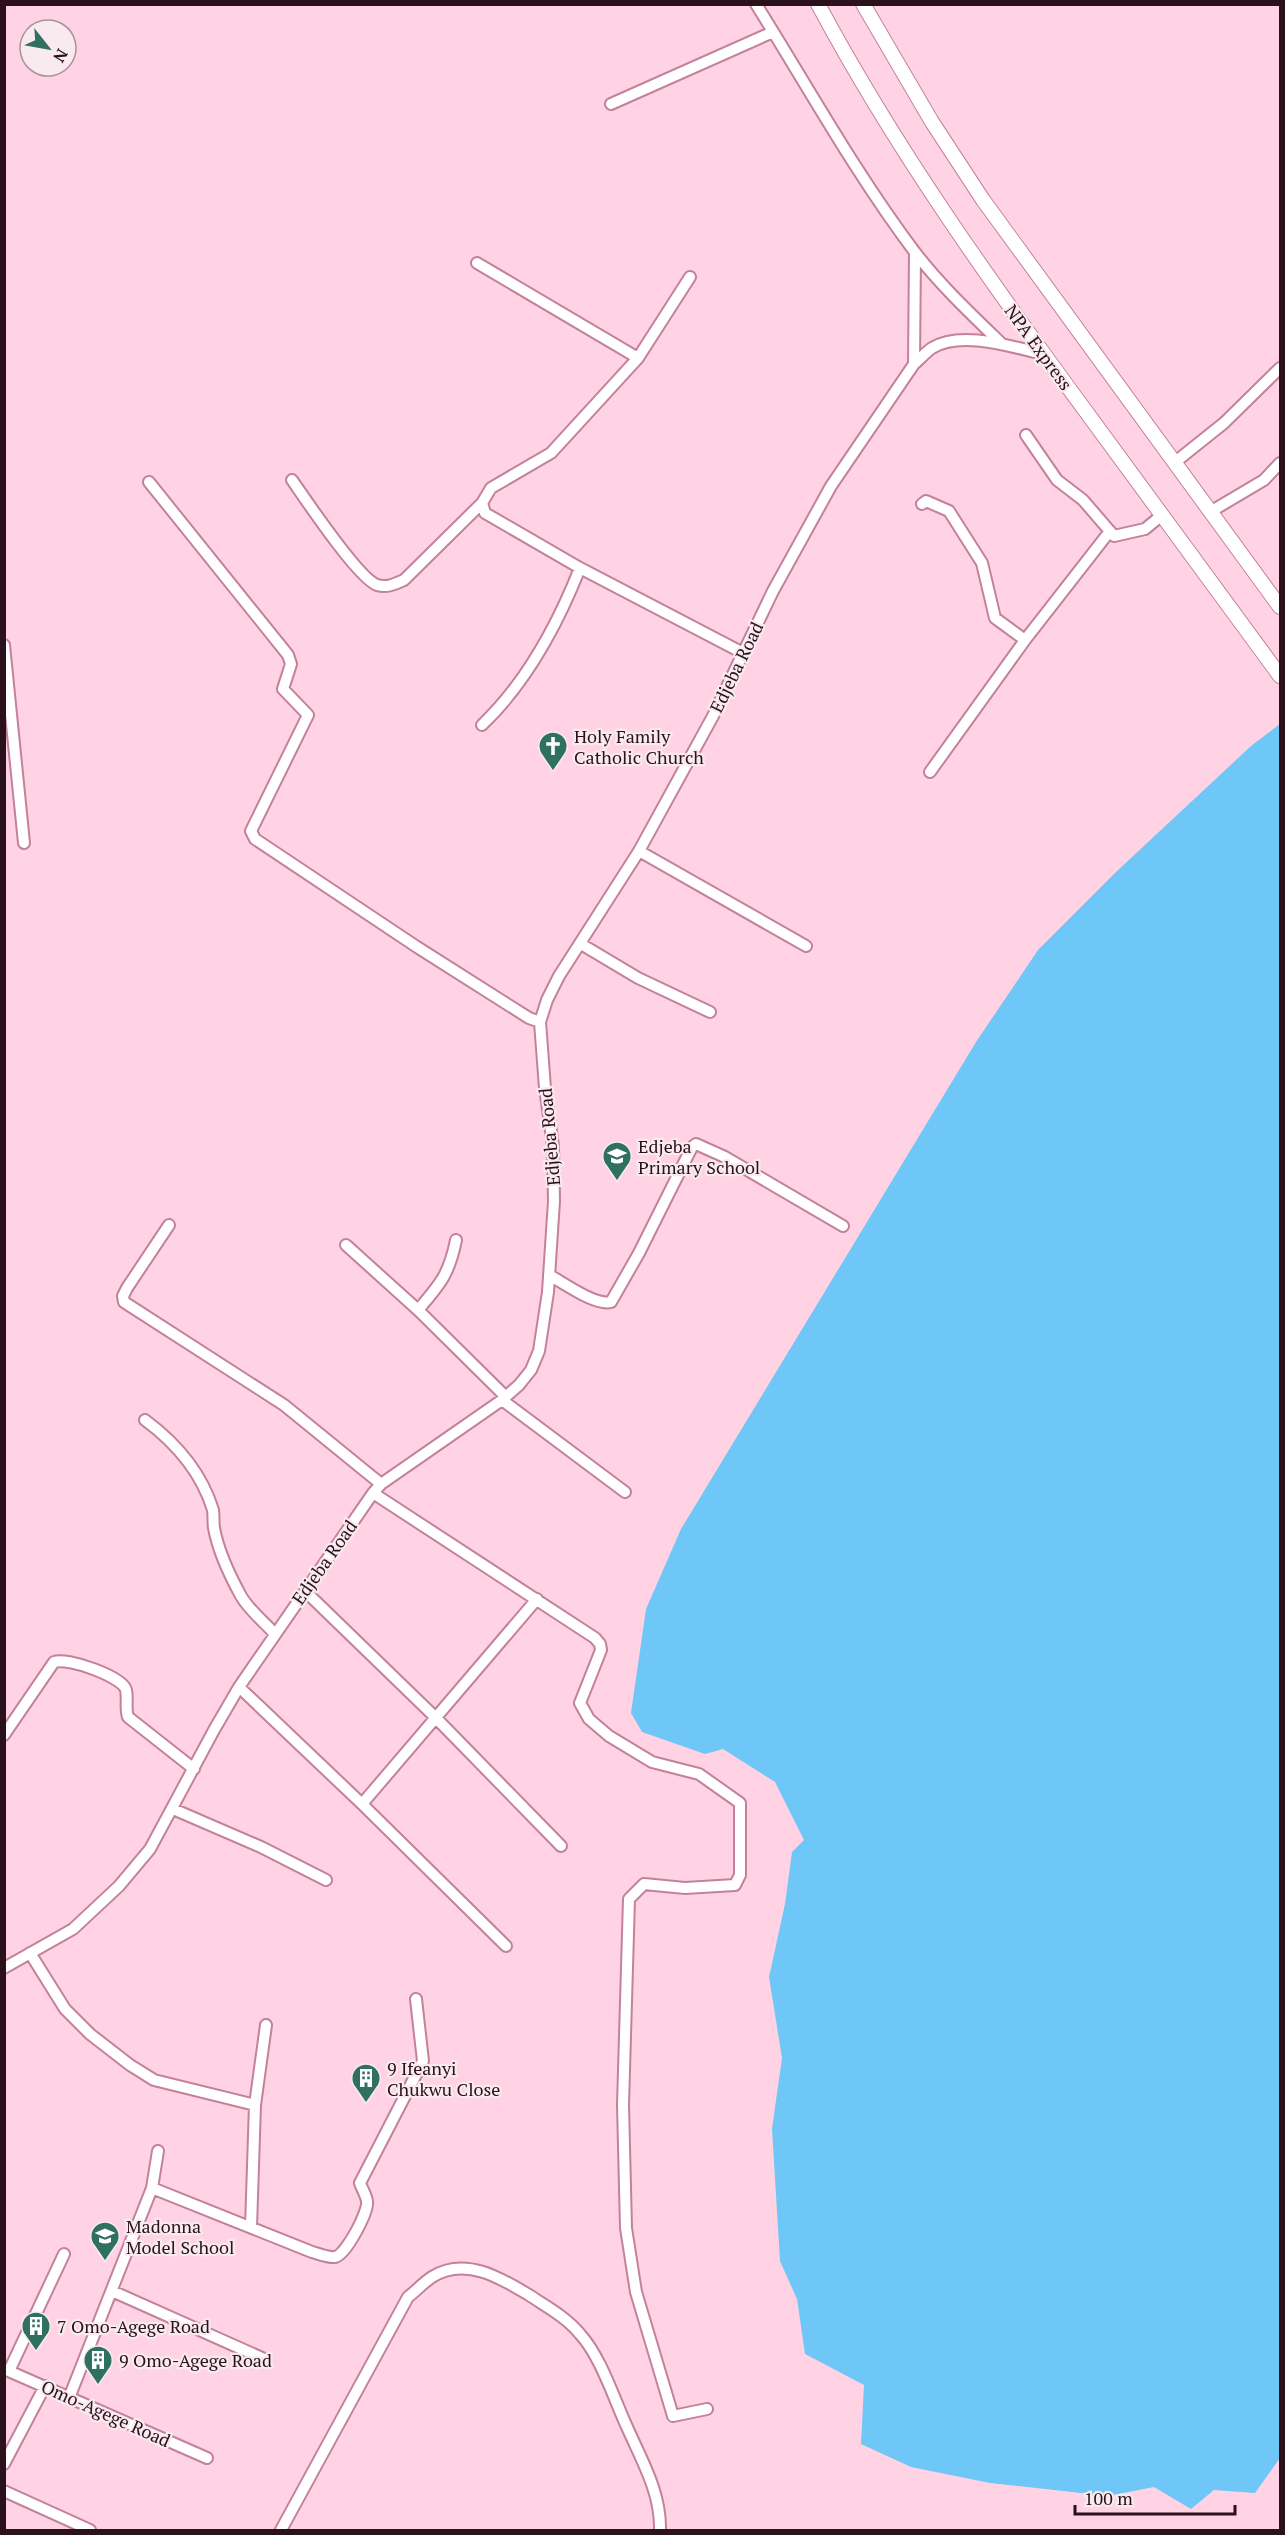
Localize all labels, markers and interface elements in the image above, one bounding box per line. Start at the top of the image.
north arrow [18,18,78,78]
text: N [48,45,73,67]
street label: NPA Express [1000,299,1078,395]
street label: Edjeba Road [704,618,768,716]
place label: Holy Family Catholic Church [574,724,704,769]
church icon: Holy Family Catholic Church [537,730,569,772]
street label: Edjeba Road [533,1087,565,1187]
place label: Edjeba Primary School [638,1134,760,1179]
school or university icon: Edjeba Primary School [601,1140,633,1182]
street label: Edjeba Road [286,1515,362,1609]
place label: 9 Ifeanyi Chukwu Close [387,2056,500,2101]
building icon: 9 Ifeanyi Chukwu Close [350,2062,382,2104]
place label: Madonna Model School [126,2214,234,2259]
school or university icon: Madonna Model School [89,2220,121,2262]
building icon: 7 Omo-Agege Road [20,2310,52,2352]
place label: 7 Omo-Agege Road [57,2314,210,2338]
building icon: 9 Omo-Agege Road [82,2344,114,2386]
place label: 9 Omo-Agege Road [119,2348,272,2372]
street label: Omo-Agege Road [38,2374,174,2452]
scale bar [1075,2478,1236,2516]
text: 100 m [1084,2486,1133,2510]

